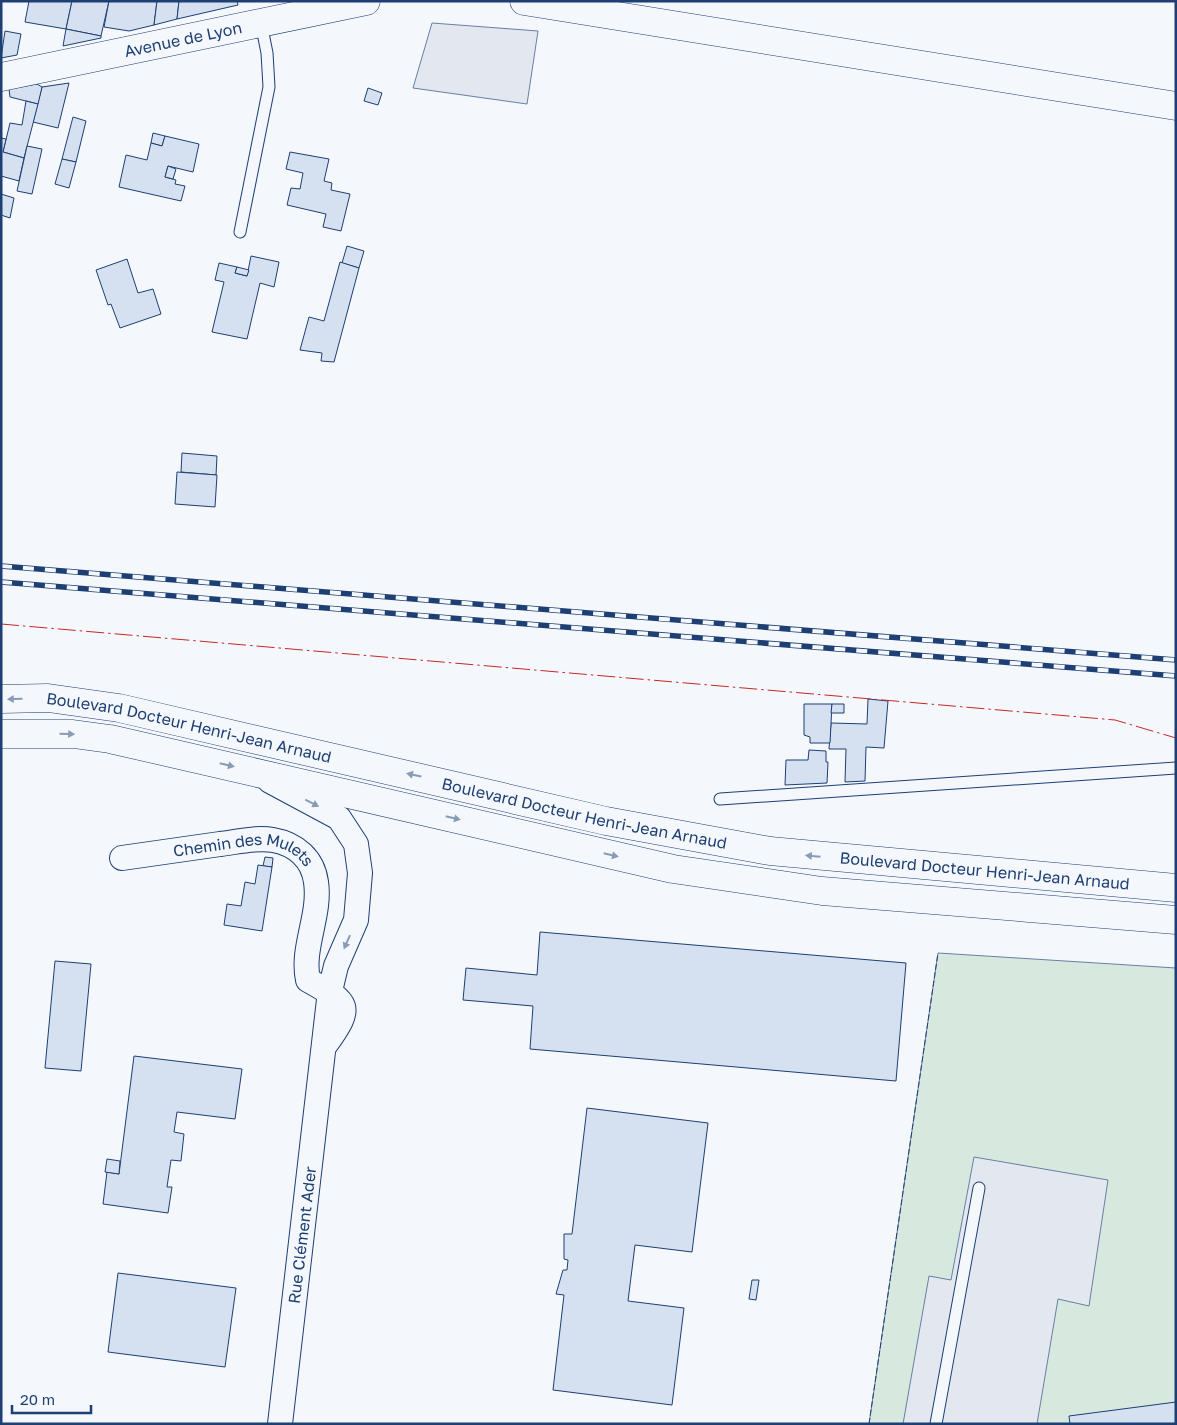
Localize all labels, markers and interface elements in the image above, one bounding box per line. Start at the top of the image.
street label: Avenue de Lyon [123,17,244,61]
street label: Boulevard Docteur Henri-Jean Arnaud [45,688,333,767]
one-way arrow [7,695,23,703]
one-way arrow [60,730,76,738]
one-way arrow [219,761,234,769]
one-way arrow [406,771,422,779]
street label: Boulevard Docteur Henri-Jean Arnaud [440,773,729,853]
one-way arrow [305,799,318,808]
one-way arrow [446,814,461,822]
street label: Chemin des Mulets [172,829,319,870]
street label: Boulevard Docteur Henri-Jean Arnaud [839,847,1131,894]
one-way arrow [604,851,619,859]
one-way arrow [805,851,821,859]
one-way arrow [343,935,351,949]
street label: Rue Clément Ader [284,1165,320,1305]
scale bar [12,1382,91,1414]
text: 20 m [20,1390,55,1408]

